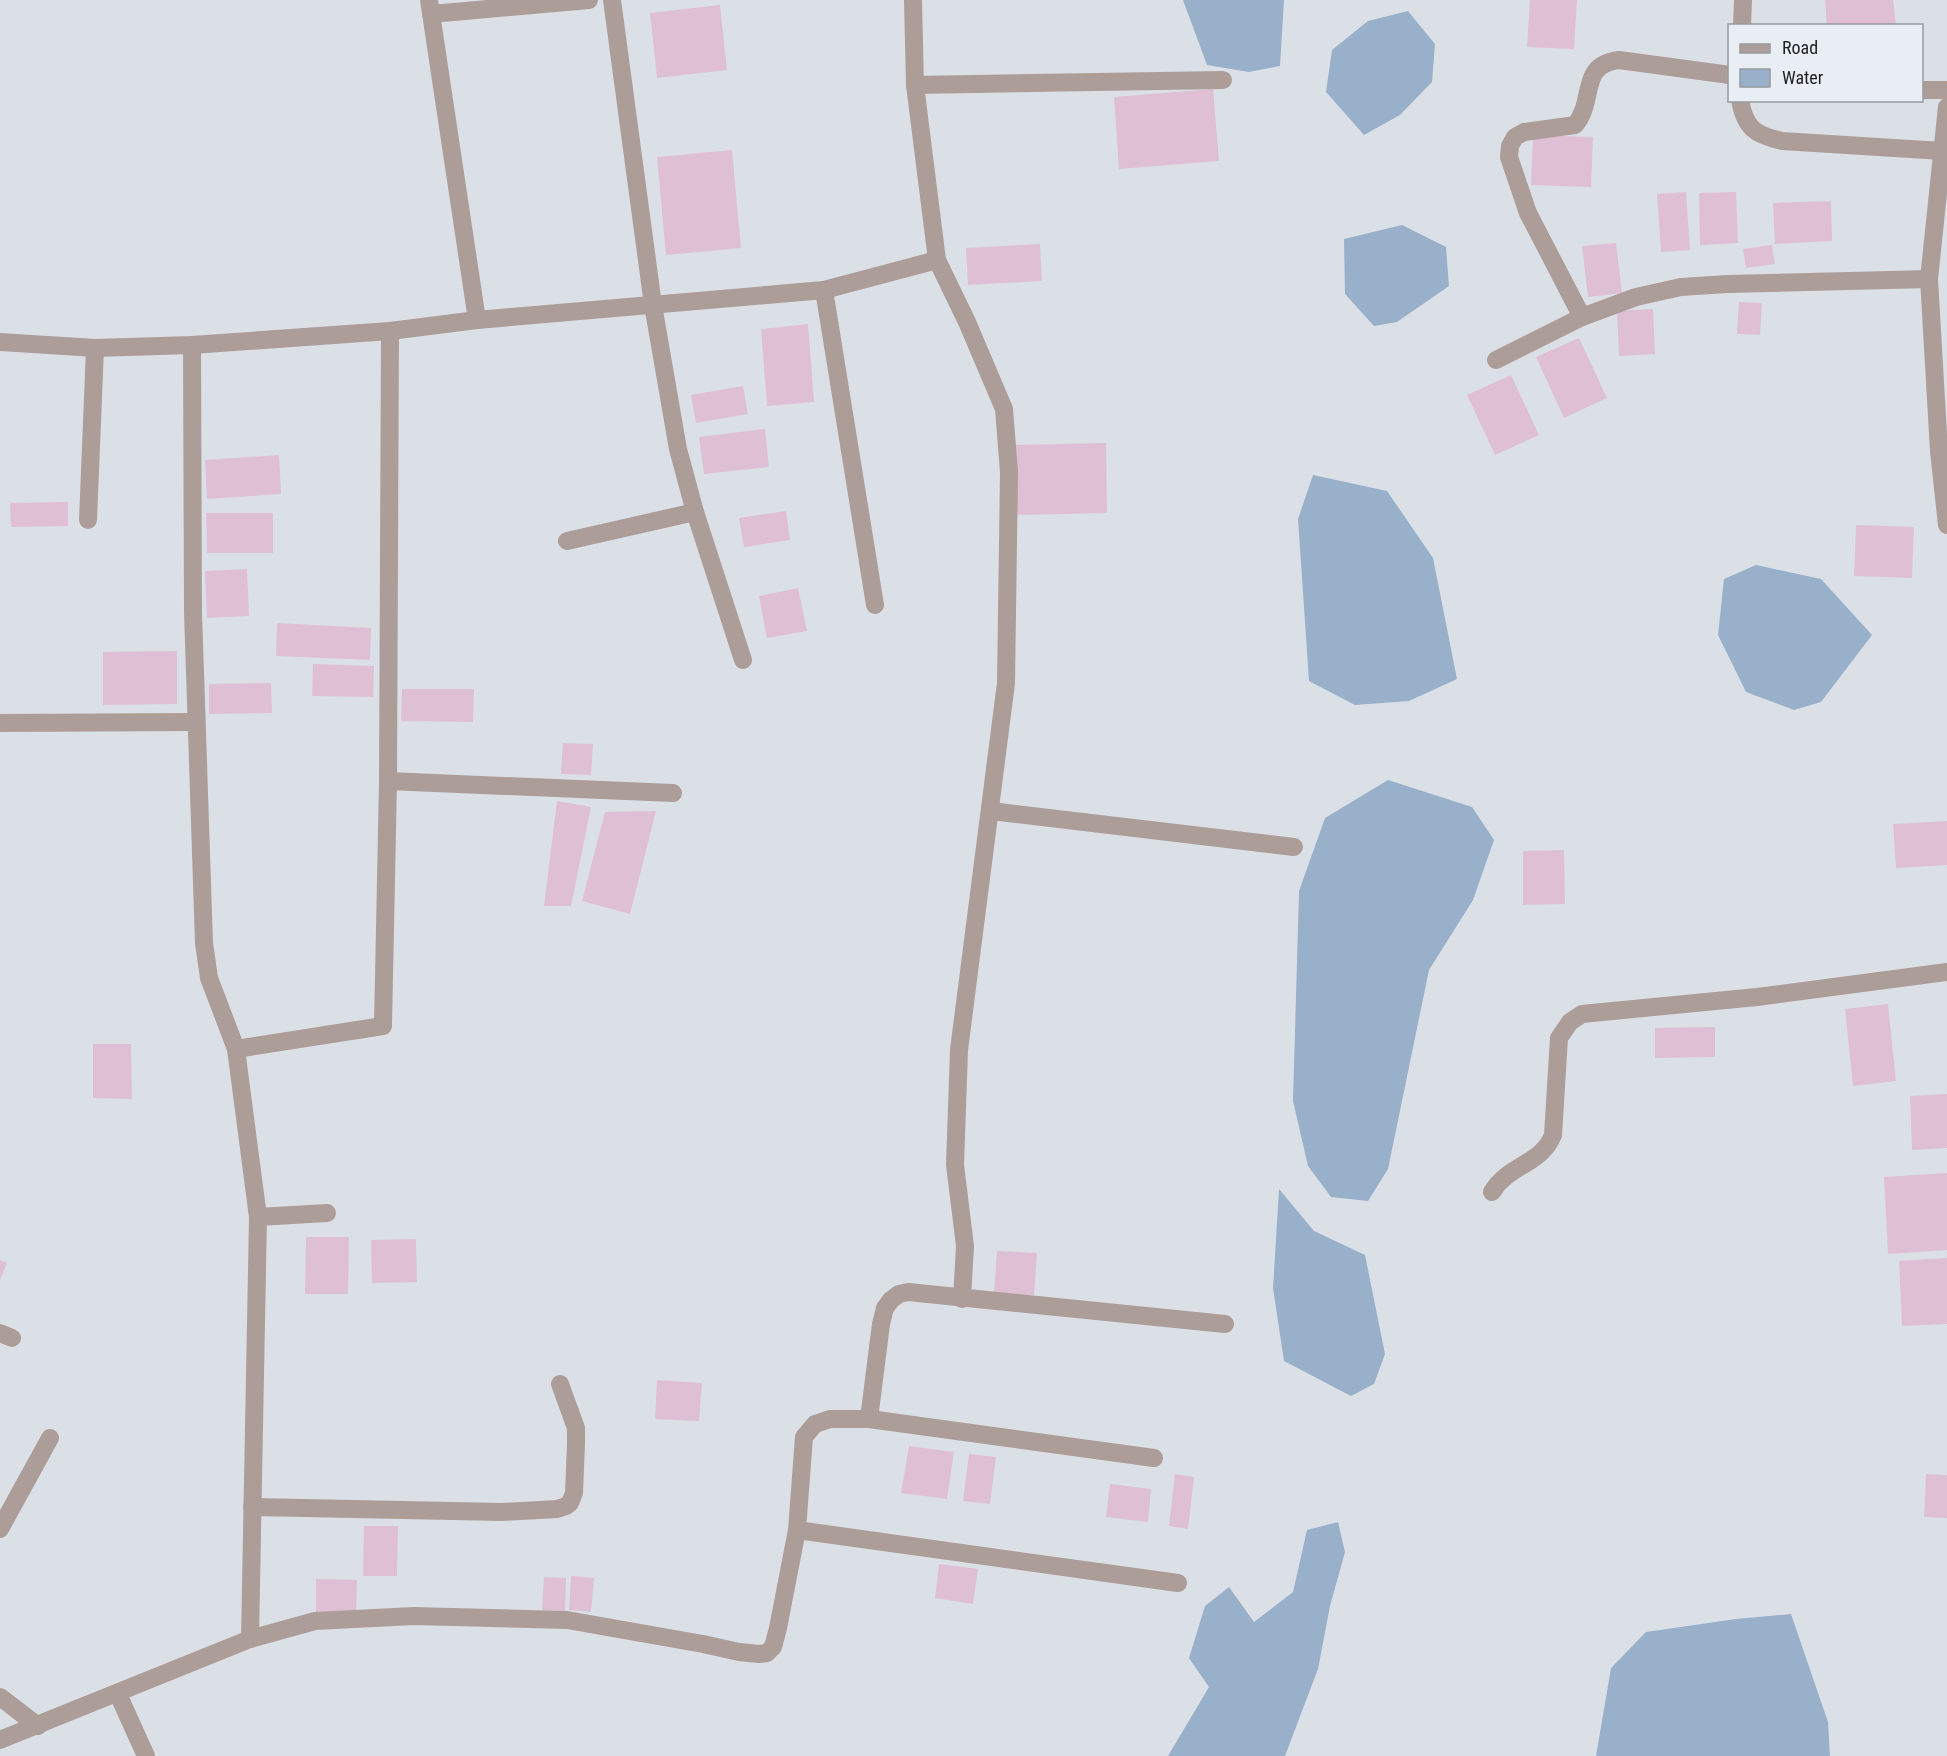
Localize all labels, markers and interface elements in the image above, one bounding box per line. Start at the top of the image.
legend [1728,24,1923,102]
text: Road [1782,37,1818,58]
text: Water [1782,67,1824,88]

